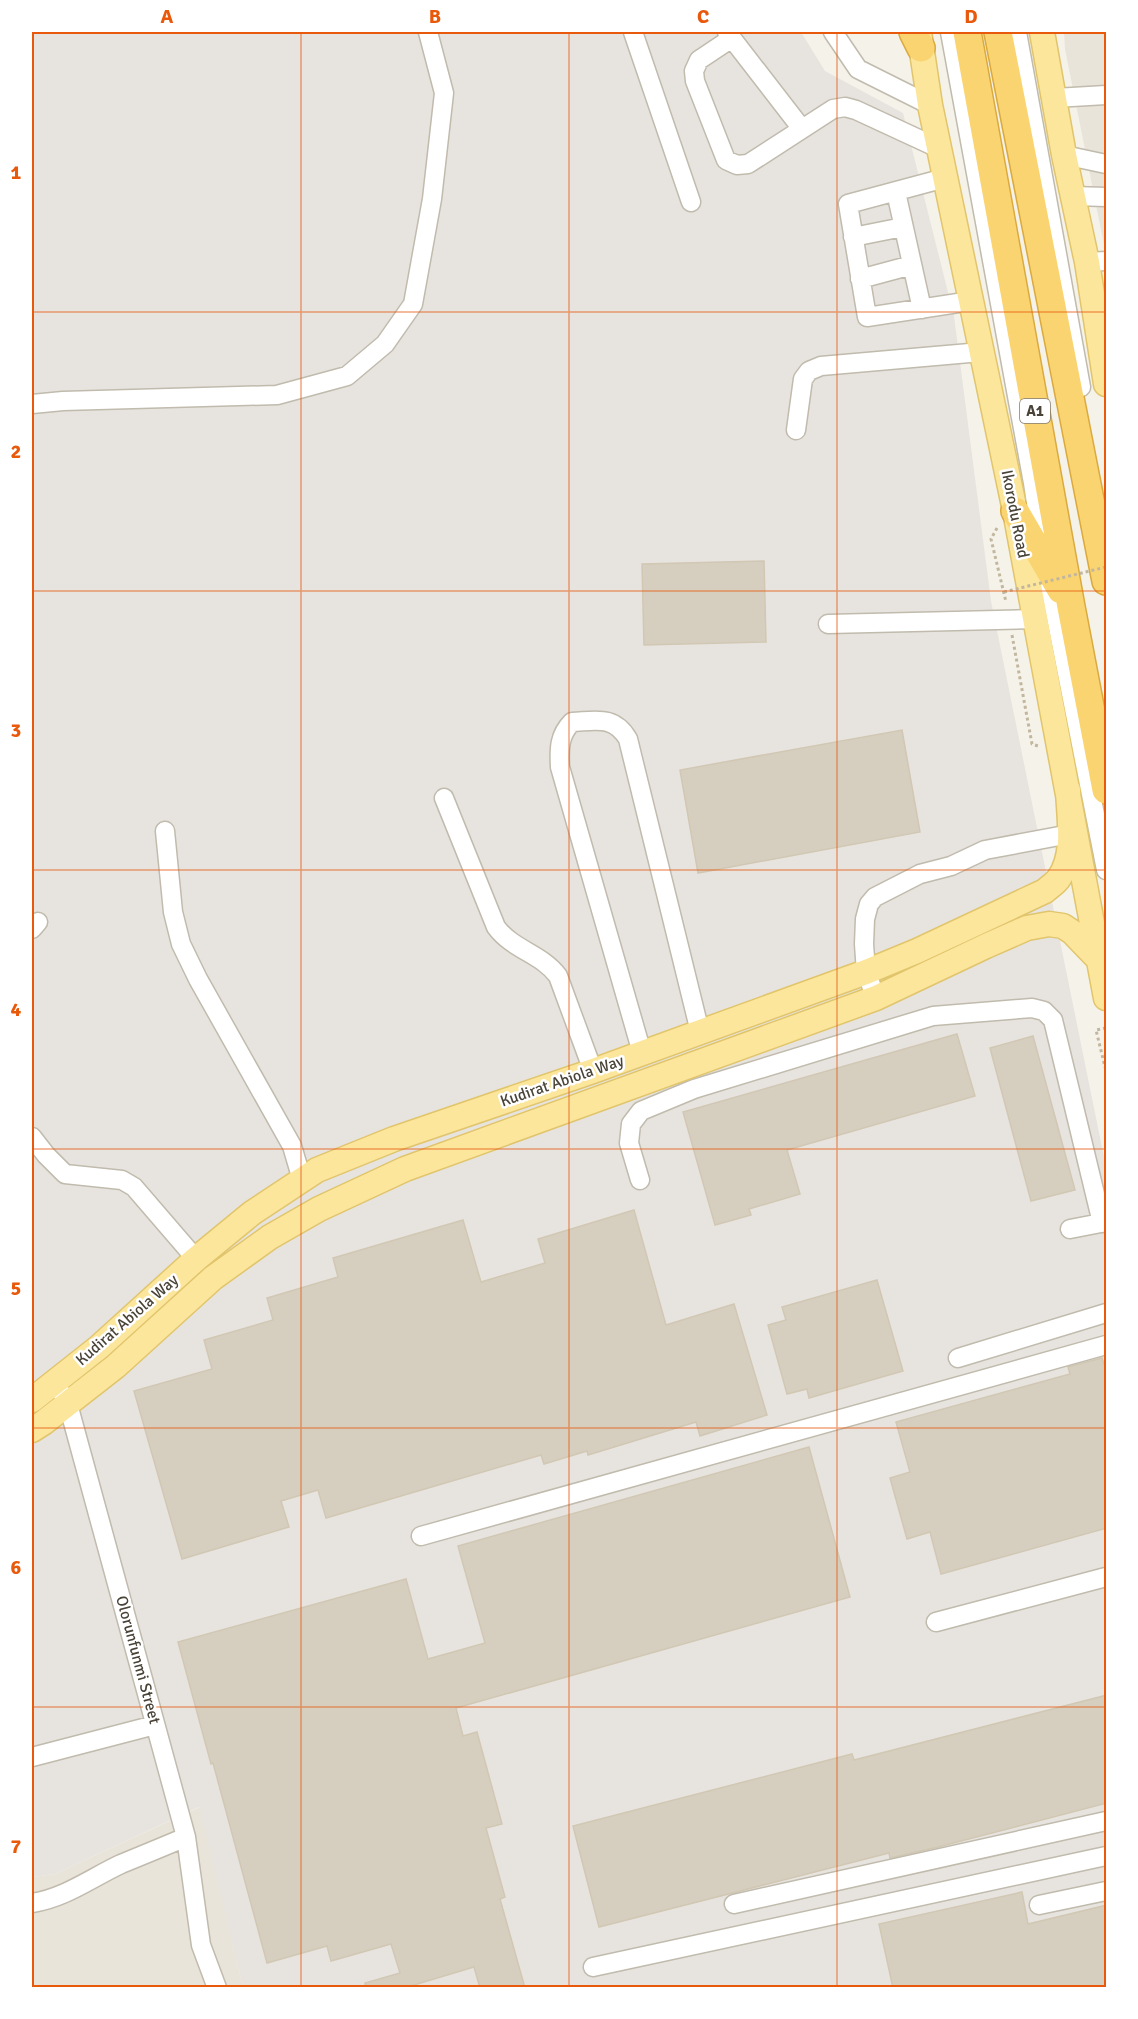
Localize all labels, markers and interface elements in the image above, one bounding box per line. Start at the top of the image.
text: A [161,4,174,29]
text: B [429,4,441,29]
text: C [697,4,709,29]
text: D [964,4,978,29]
text: 1 [11,160,22,185]
road number: A1 [1020,399,1050,423]
text: 2 [11,439,21,464]
street label: Ikorodu Road [997,468,1033,560]
text: 3 [11,718,21,743]
text: 4 [11,997,22,1022]
street label: Kudirat Abiola Way [498,1050,627,1111]
street label: Kudirat Abiola Way [72,1270,183,1370]
text: 5 [11,1276,21,1301]
text: 6 [11,1555,22,1580]
street label: Olorunfunmi Street [111,1594,165,1727]
text: 7 [11,1834,22,1859]

